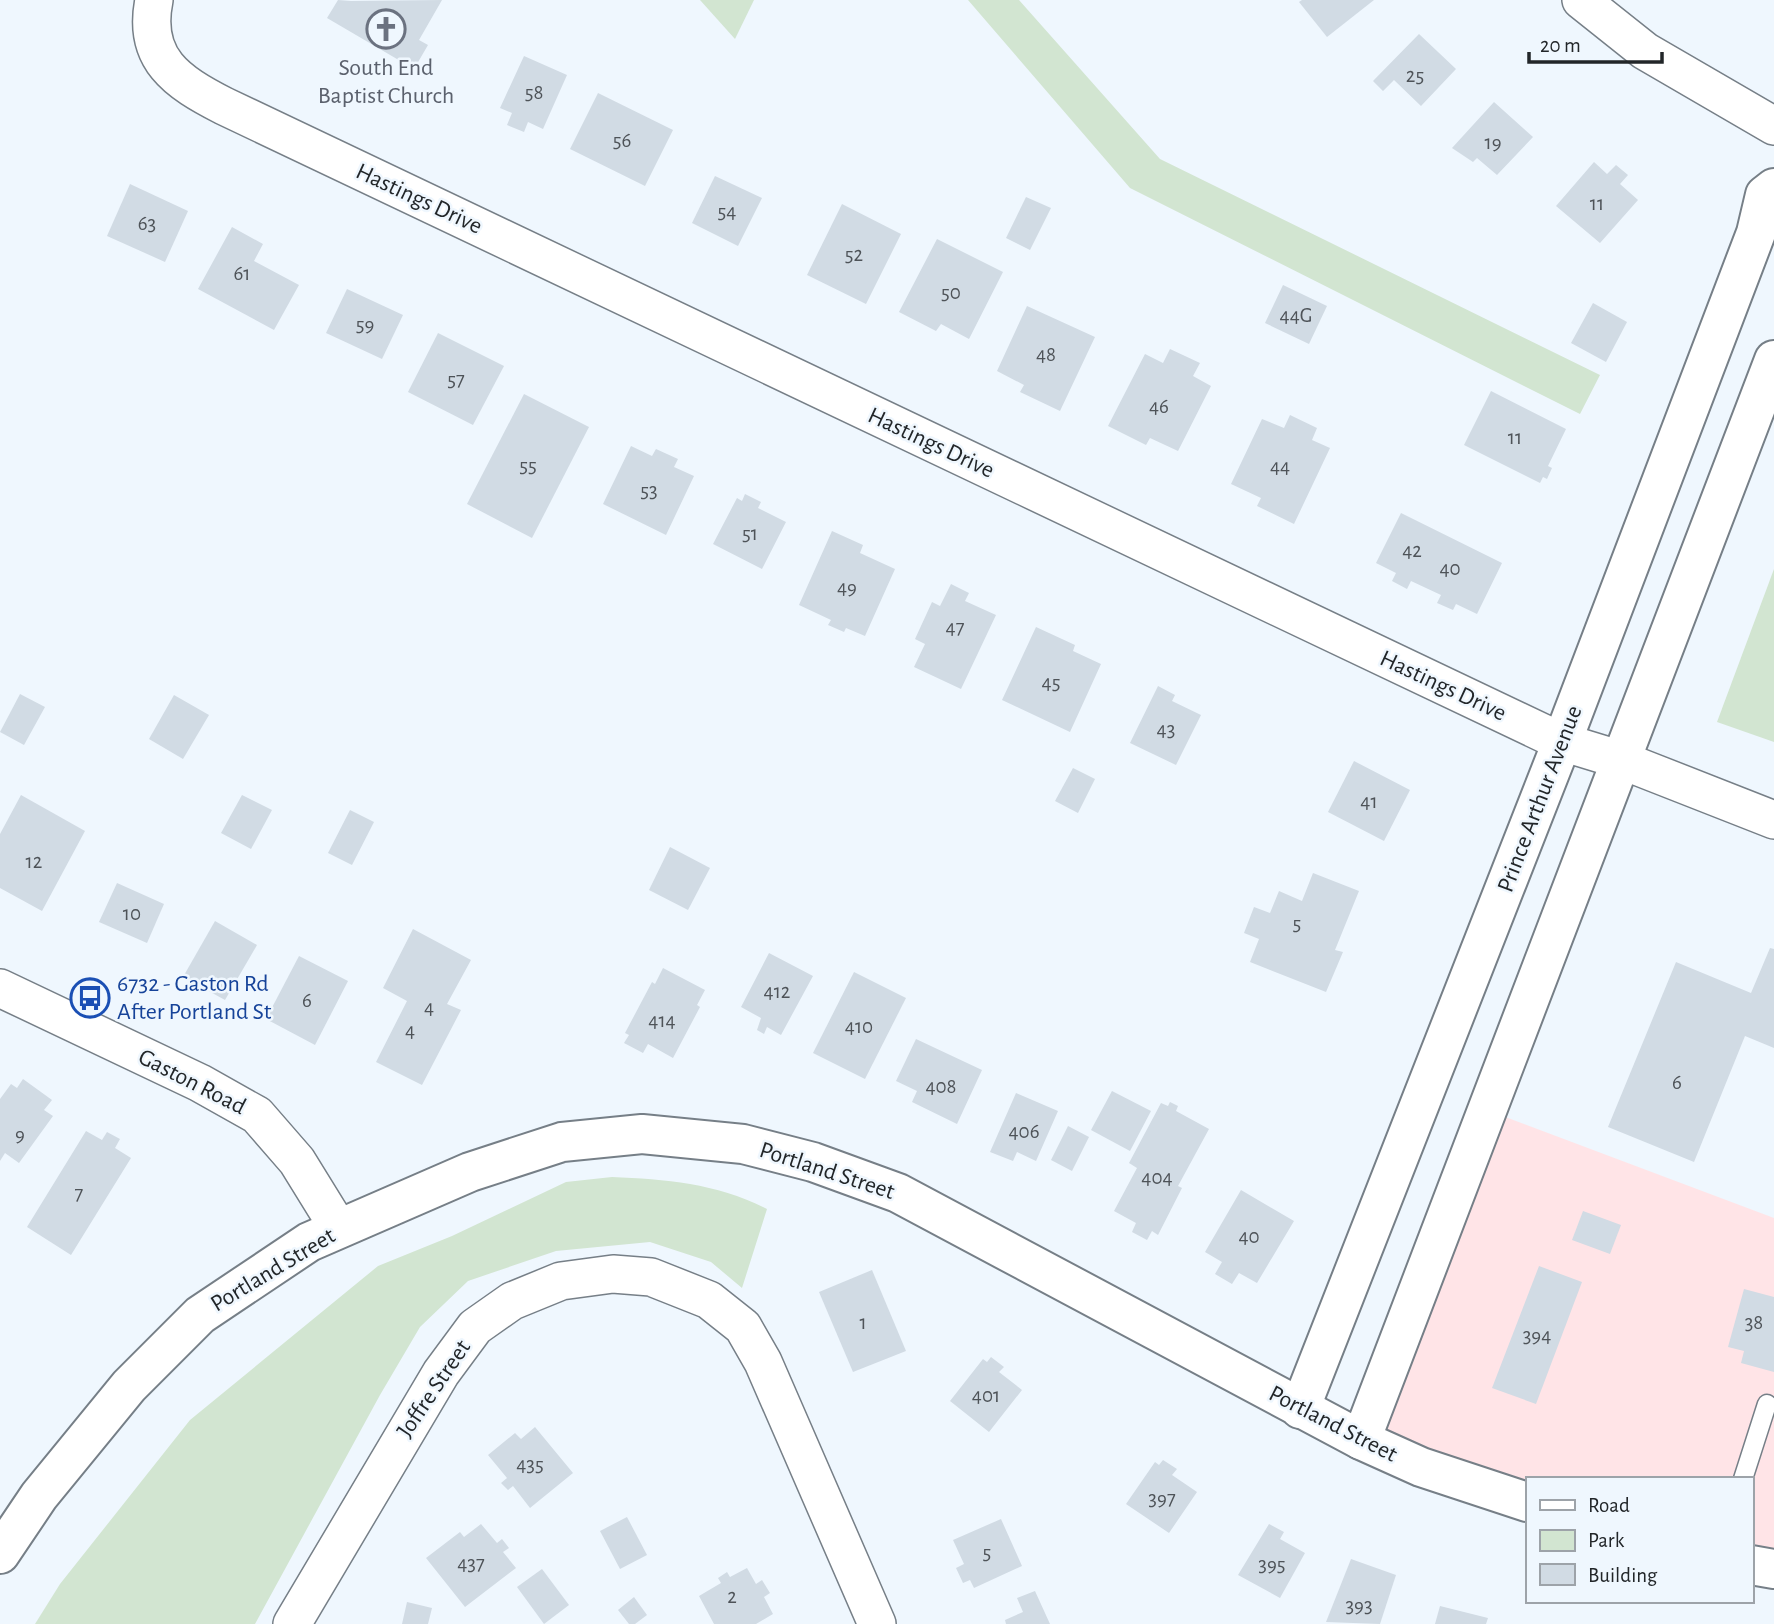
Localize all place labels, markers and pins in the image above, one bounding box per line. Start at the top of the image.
church icon: South End Baptist Church [365,8,407,50]
place label: South End Baptist Church [318,56,454,108]
place label: 6732 - Gaston Rd After Portland St [117,972,272,1024]
bus stop icon: 6732 - Gaston Rd After Portland St [69,977,111,1019]

